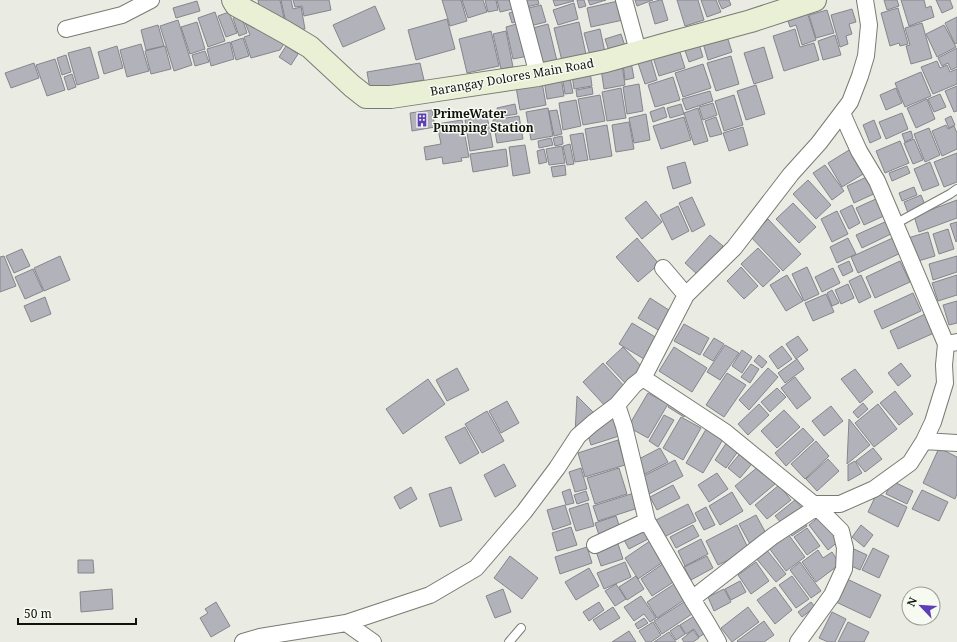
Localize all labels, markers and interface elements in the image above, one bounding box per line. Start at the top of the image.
street label: Barangay Dolores Main Road [429,54,596,100]
place label: PrimeWater Pumping Station [433,105,534,136]
building icon: PrimeWater Pumping Station [414,112,430,128]
north arrow [901,586,941,626]
text: N [903,594,920,609]
scale bar [18,600,136,626]
text: 50 m [24,605,52,622]

